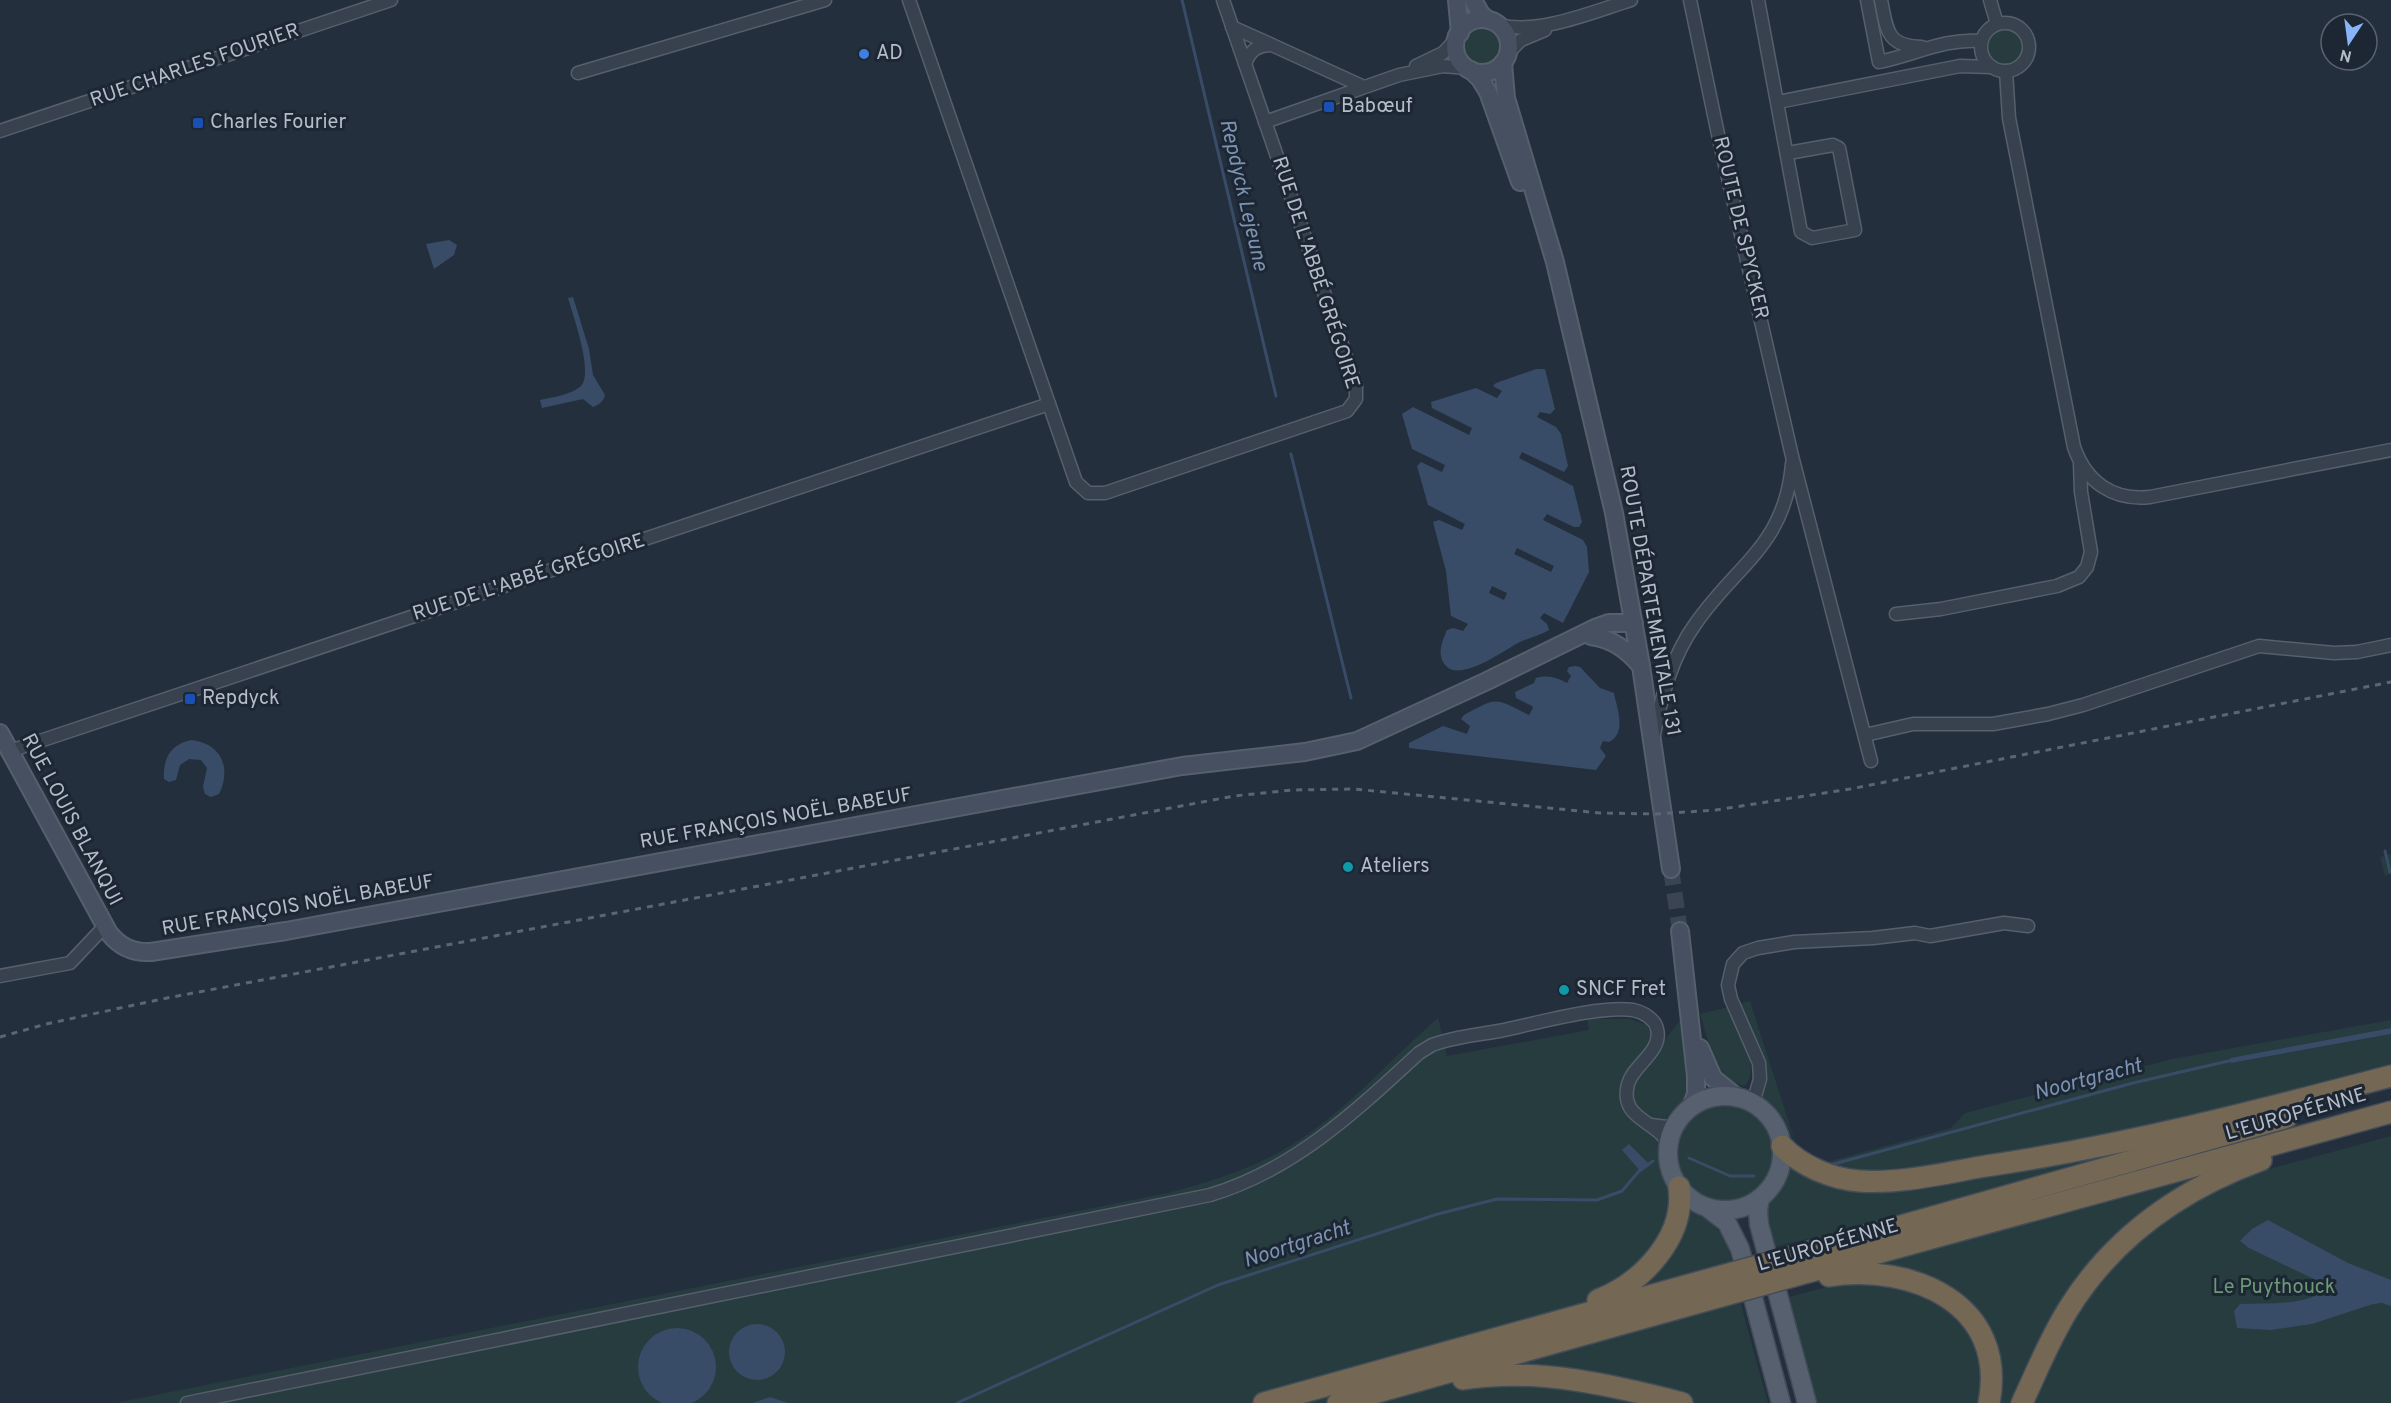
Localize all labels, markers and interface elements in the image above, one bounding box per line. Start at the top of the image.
north arrow [2319,12,2379,72]
street label: RUE CHARLES FOURIER [87,18,303,114]
place label: AD [876,41,903,67]
text: N [2338,44,2354,66]
marker: AD [857,47,871,61]
place label: Babœuf [1341,94,1413,120]
marker: Babœuf [1322,100,1336,114]
place label: Charles Fourier [210,110,347,136]
marker: Charles Fourier [191,116,205,130]
water label: Repdyck Lejeune [1212,117,1274,275]
street label: ROUTE DE SPYCKER [1706,134,1774,322]
street label: RUE DE L'ABBÉ GRÉGOIRE [1265,153,1367,392]
street label: ROUTE DÉPARTEMENTALE 131 [1612,463,1688,739]
street label: RUE DE L'ABBÉ GRÉGOIRE [409,526,648,628]
place label: Repdyck [202,686,280,712]
marker: Repdyck [183,692,197,706]
street label: RUE LOUIS BLANQUI [15,729,127,911]
street label: RUE FRANÇOIS NOËL BABEUF [638,781,914,856]
place label: Ateliers [1360,854,1430,880]
marker: Ateliers [1341,860,1355,874]
street label: RUE FRANÇOIS NOËL BABEUF [160,868,436,943]
place label: SNCF Fret [1576,977,1666,1003]
marker: SNCF Fret [1557,983,1571,997]
water label: Noortgracht [2031,1052,2146,1107]
street label: L'EUROPÉENNE [2222,1081,2370,1148]
street label: L'EUROPÉENNE [1754,1212,1902,1279]
water label: Noortgracht [1240,1215,1355,1275]
park label: Le Puythouck [2213,1275,2335,1301]

